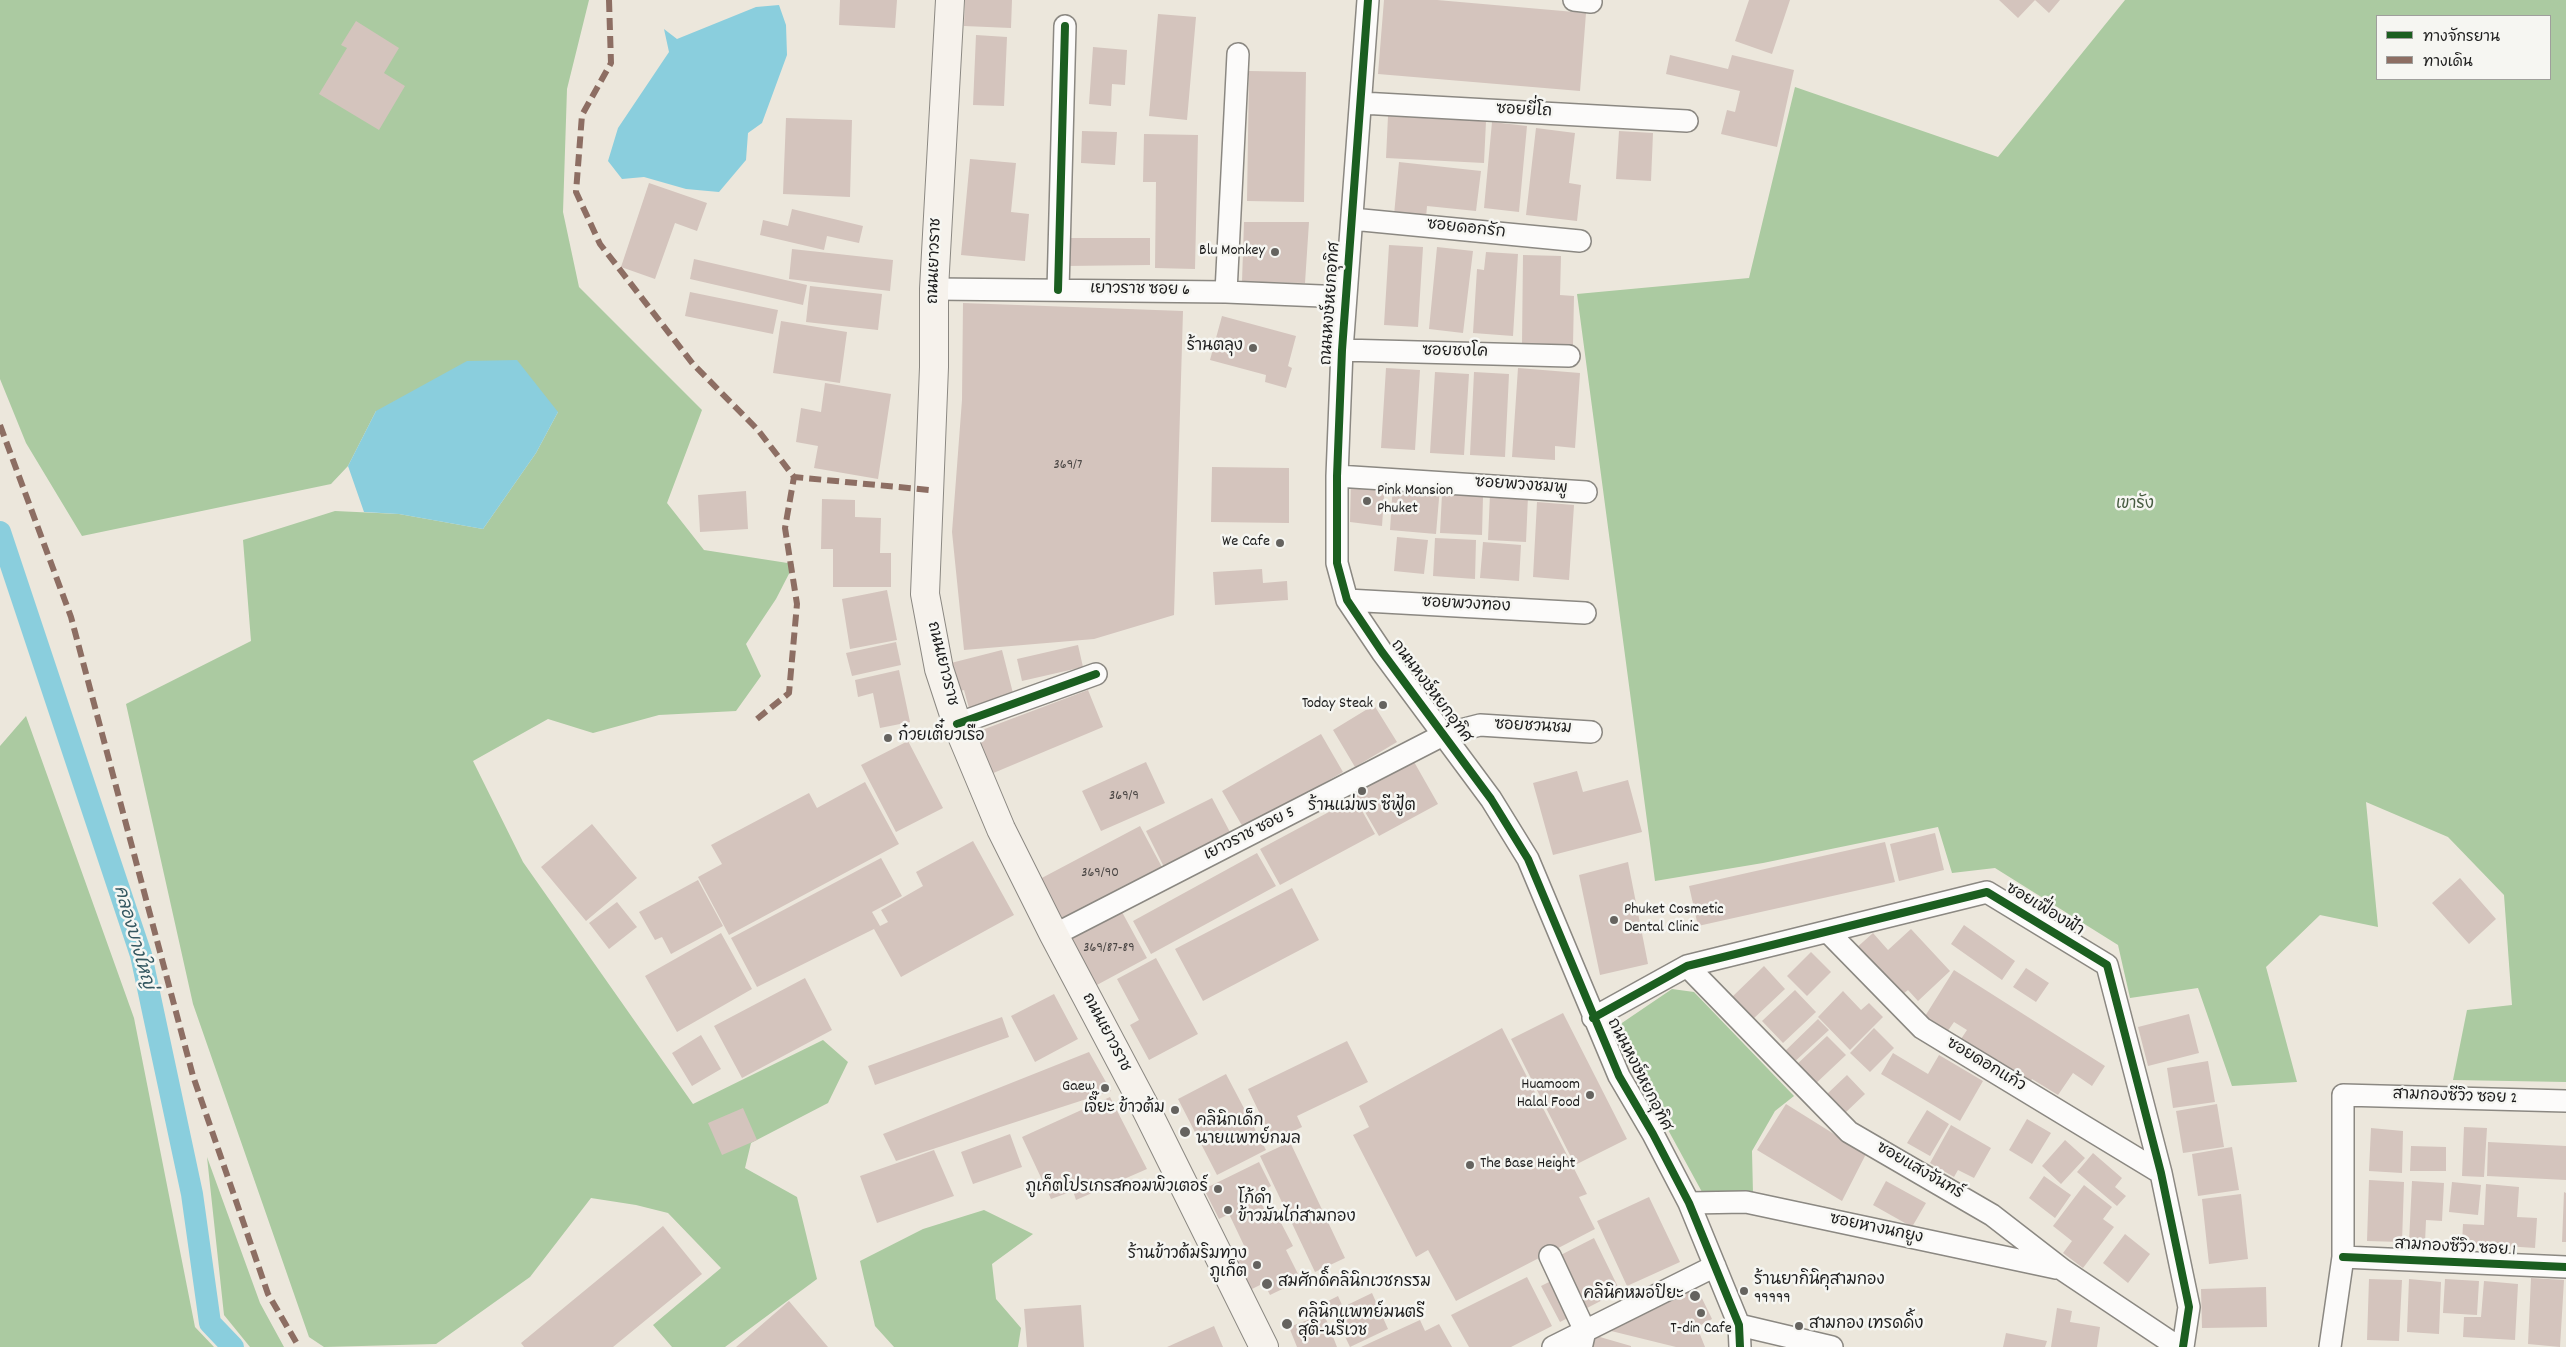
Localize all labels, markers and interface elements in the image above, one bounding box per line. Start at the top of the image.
legend [2376,15,2551,80]
text: ทางจักรยาน [2423,27,2500,49]
text: ทางเดิน [2423,52,2473,74]
street label: ซอยยี่โถ [1496,101,1552,123]
street label: ซอยดอกรัก [1426,216,1506,244]
street label: ถนนเยาวราช [925,218,947,304]
place label: Blu Monkey [1199,242,1265,262]
street label: ถนนหงษ์หยกอุทิศ [1318,242,1346,366]
marker: Blu Monkey [1269,246,1281,258]
street label: เยาวราช ซอย 6 [1090,281,1190,301]
place label: ร้านตลุง [1187,338,1243,358]
marker: ร้านตลุง [1247,342,1259,354]
street label: ซอยชงโค [1422,343,1488,363]
house number: 369/7 [1054,458,1082,474]
street label: ซอยพวงชมพู [1474,474,1568,500]
place label: Pink Mansion Phuket [1377,482,1453,520]
marker: Pink Mansion Phuket [1361,495,1373,507]
park label: เขารัง [2116,496,2154,516]
place label: We Cafe [1222,533,1270,553]
marker: We Cafe [1274,537,1286,549]
street label: ซอยพวงทอง [1421,594,1511,618]
street label: ถนนเยาวราช [921,620,961,708]
street label: ถนนหงษ์หยกอุทิศ [1385,637,1475,747]
place label: Today Steak [1302,695,1373,715]
marker: Today Steak [1377,699,1389,711]
street label: ซอยชวนชม [1494,716,1572,740]
place label: ก๋วยเตี๋ยวเรือ [898,728,985,748]
marker: ก๋วยเตี๋ยวเรือ [882,732,894,744]
marker: ร้านแม่พร ซีฟู้ต [1356,785,1368,797]
house number: 369/9 [1109,789,1139,805]
place label: ร้านแม่พร ซีฟู้ต [1308,798,1416,818]
street label: เยาวราช ซอย 5 [1201,804,1299,866]
house number: 369/90 [1081,866,1119,882]
street label: ซอยเฟื่องฟ้า [2002,880,2086,942]
water label: คลองบางใหญ่ [107,884,157,992]
place label: Phuket Cosmetic Dental Clinic [1624,901,1724,939]
marker: Phuket Cosmetic Dental Clinic [1608,914,1620,926]
house number: 369/87-89 [1083,941,1135,957]
street label: ถนนเยาวราช [1076,990,1134,1076]
street label: ถนนหงษ์หยกอุทิศ [1601,1016,1675,1134]
street label: ซอยดอกแก้ว [1942,1035,2028,1097]
place label: Huamoom Halal Food [1517,1076,1580,1114]
place label: Gaew [1062,1078,1095,1098]
marker: Gaew [1099,1082,1111,1094]
street label: สามกองซีวิว ซอย 2 [2392,1086,2518,1110]
marker: Huamoom Halal Food [1584,1089,1596,1101]
place label: เจี๊ยะ ข้าวต้ม [1084,1100,1165,1120]
marker: เจี๊ยะ ข้าวต้ม [1169,1104,1181,1116]
place label: คลินิกเด็ก นายแพทย์กมล [1196,1113,1301,1151]
marker: คลินิกเด็ก นายแพทย์กมล [1178,1125,1192,1139]
street label: ซอยแสงจันทร์ [1872,1139,1966,1205]
place label: The Base Height [1480,1155,1575,1175]
marker: The Base Height [1464,1159,1476,1171]
place label: ภูเก็ตโปรเกรสคอมพิวเตอร์ [1026,1179,1208,1199]
marker: ภูเก็ตโปรเกรสคอมพิวเตอร์ [1212,1183,1224,1195]
place label: โก้ดำ ข้าวมันไก่สามกอง [1238,1191,1356,1229]
marker: โก้ดำ ข้าวมันไก่สามกอง [1222,1204,1234,1216]
street label: ซอยหางนกยูง [1827,1211,1925,1249]
street label: สามกองซีวิว ซอย 1 [2394,1236,2516,1262]
place label: ร้านข้าวต้มริมทาง ภูเก็ต [1128,1246,1247,1284]
marker: ร้านข้าวต้มริมทาง ภูเก็ต [1251,1259,1263,1271]
place label: ร้านยากินิคุสามกอง 99999 [1754,1272,1885,1310]
place label: สมศักดิ์คลินิกเวชกรรม [1278,1274,1431,1294]
marker: สมศักดิ์คลินิกเวชกรรม [1260,1277,1274,1291]
marker: ร้านยากินิคุสามกอง 99999 [1738,1285,1750,1297]
place label: คลินิคหมอปิยะ [1584,1286,1684,1306]
marker: คลินิคหมอปิยะ [1688,1289,1702,1303]
place label: คลินิกแพทย์มนตรี สุติ-นรีเวช [1298,1305,1425,1343]
marker: T-din Cafe [1695,1307,1707,1319]
place label: สามกอง เทรดดิ้ง [1809,1316,1923,1336]
marker: คลินิกแพทย์มนตรี สุติ-นรีเวช [1280,1317,1294,1331]
place label: T-din Cafe [1670,1320,1732,1340]
marker: สามกอง เทรดดิ้ง [1793,1320,1805,1332]

